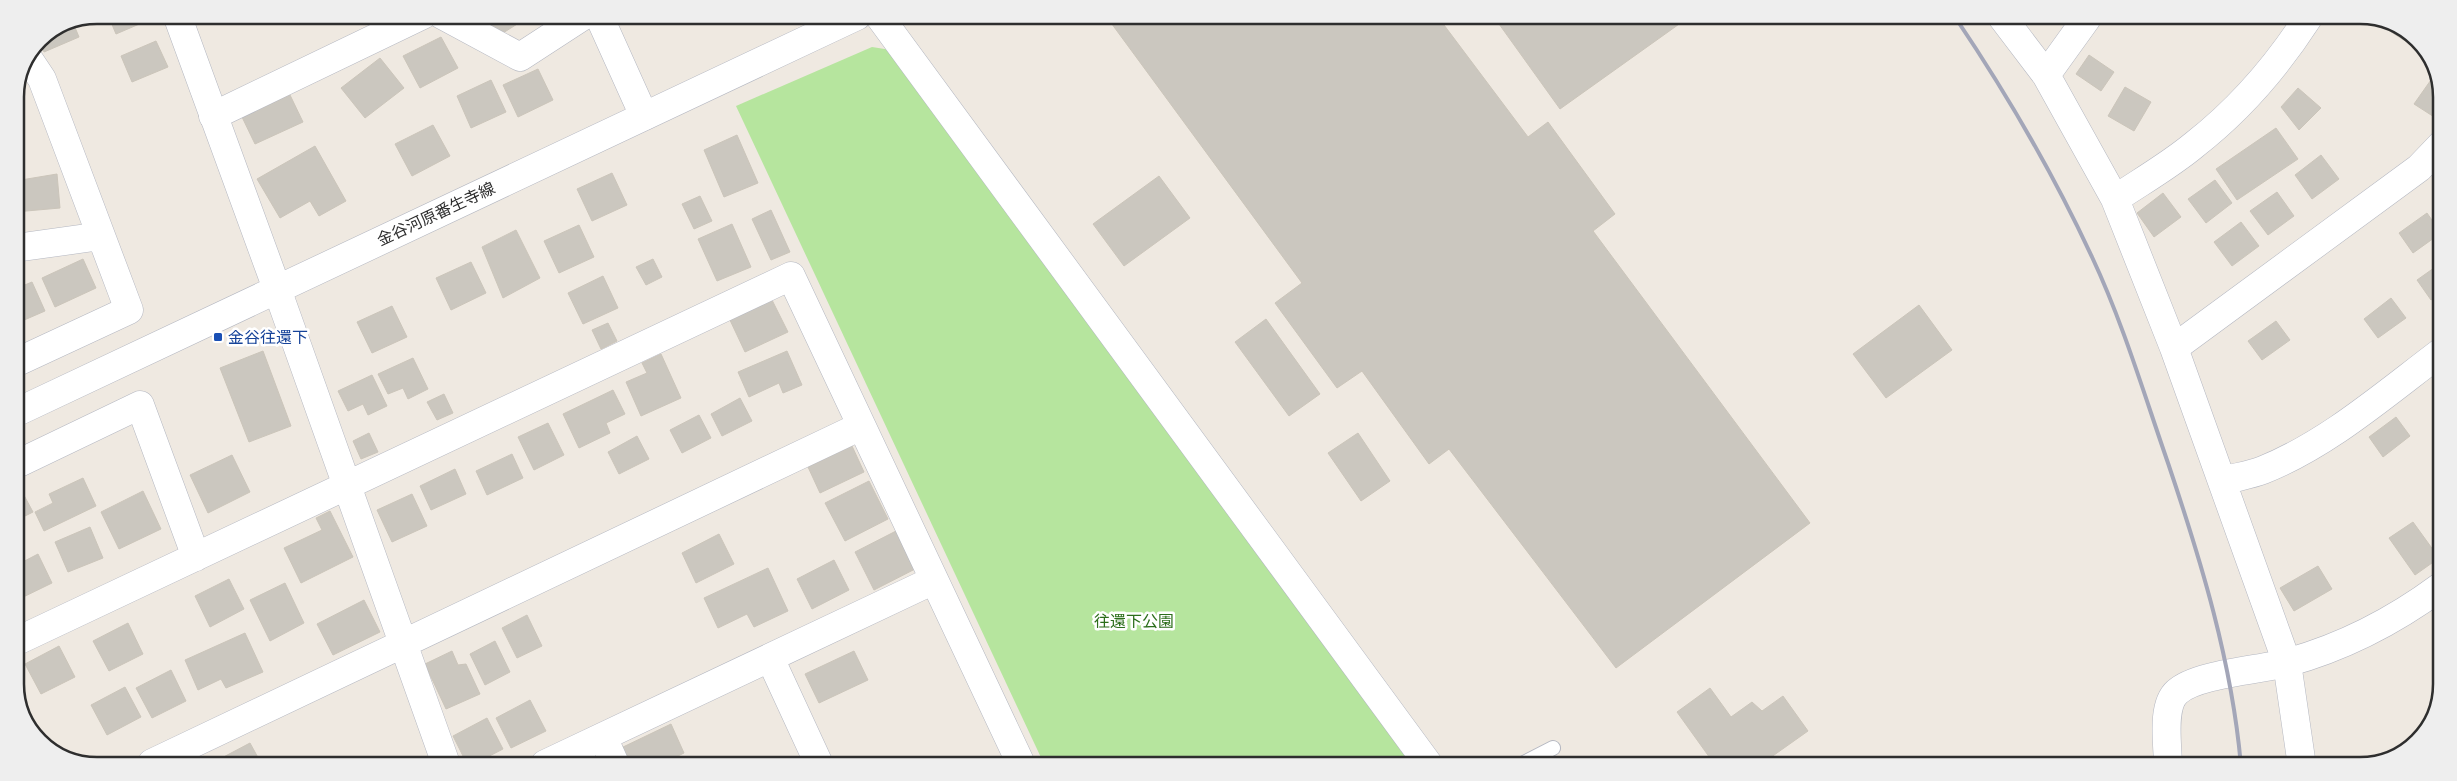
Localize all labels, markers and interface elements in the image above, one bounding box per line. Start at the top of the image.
street label: 金谷河原番生寺線 [374,177,498,251]
place label: 金谷往還下 [228,327,308,348]
marker: 金谷往還下 [212,331,224,343]
park label: 往還下公園 [1094,611,1174,632]

